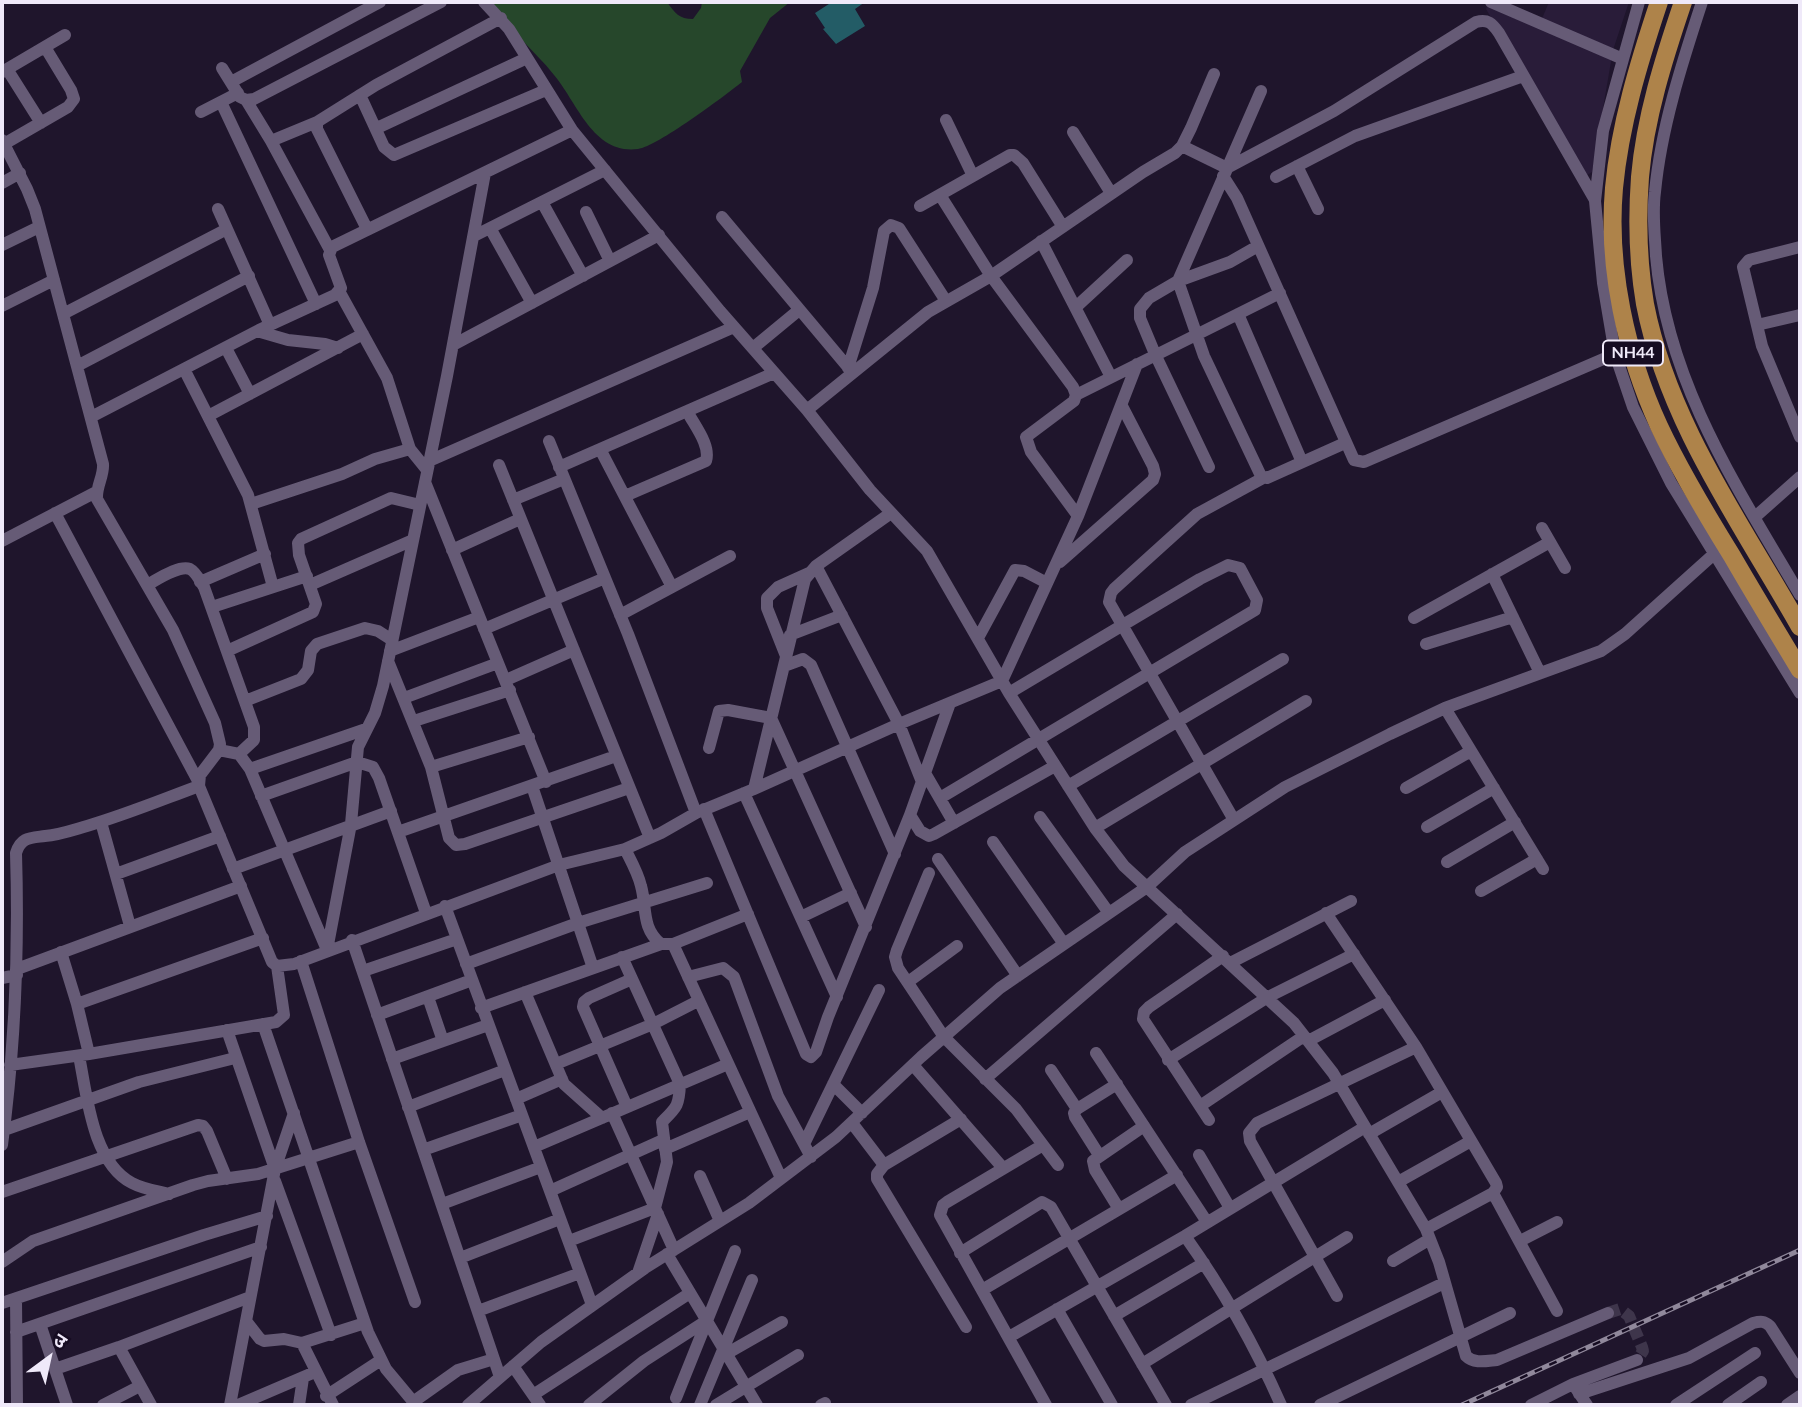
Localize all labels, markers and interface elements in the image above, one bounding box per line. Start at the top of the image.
road number: NH44 [1603,340,1663,366]
north arrow [14,1323,84,1393]
text: उ [50,1327,72,1353]

